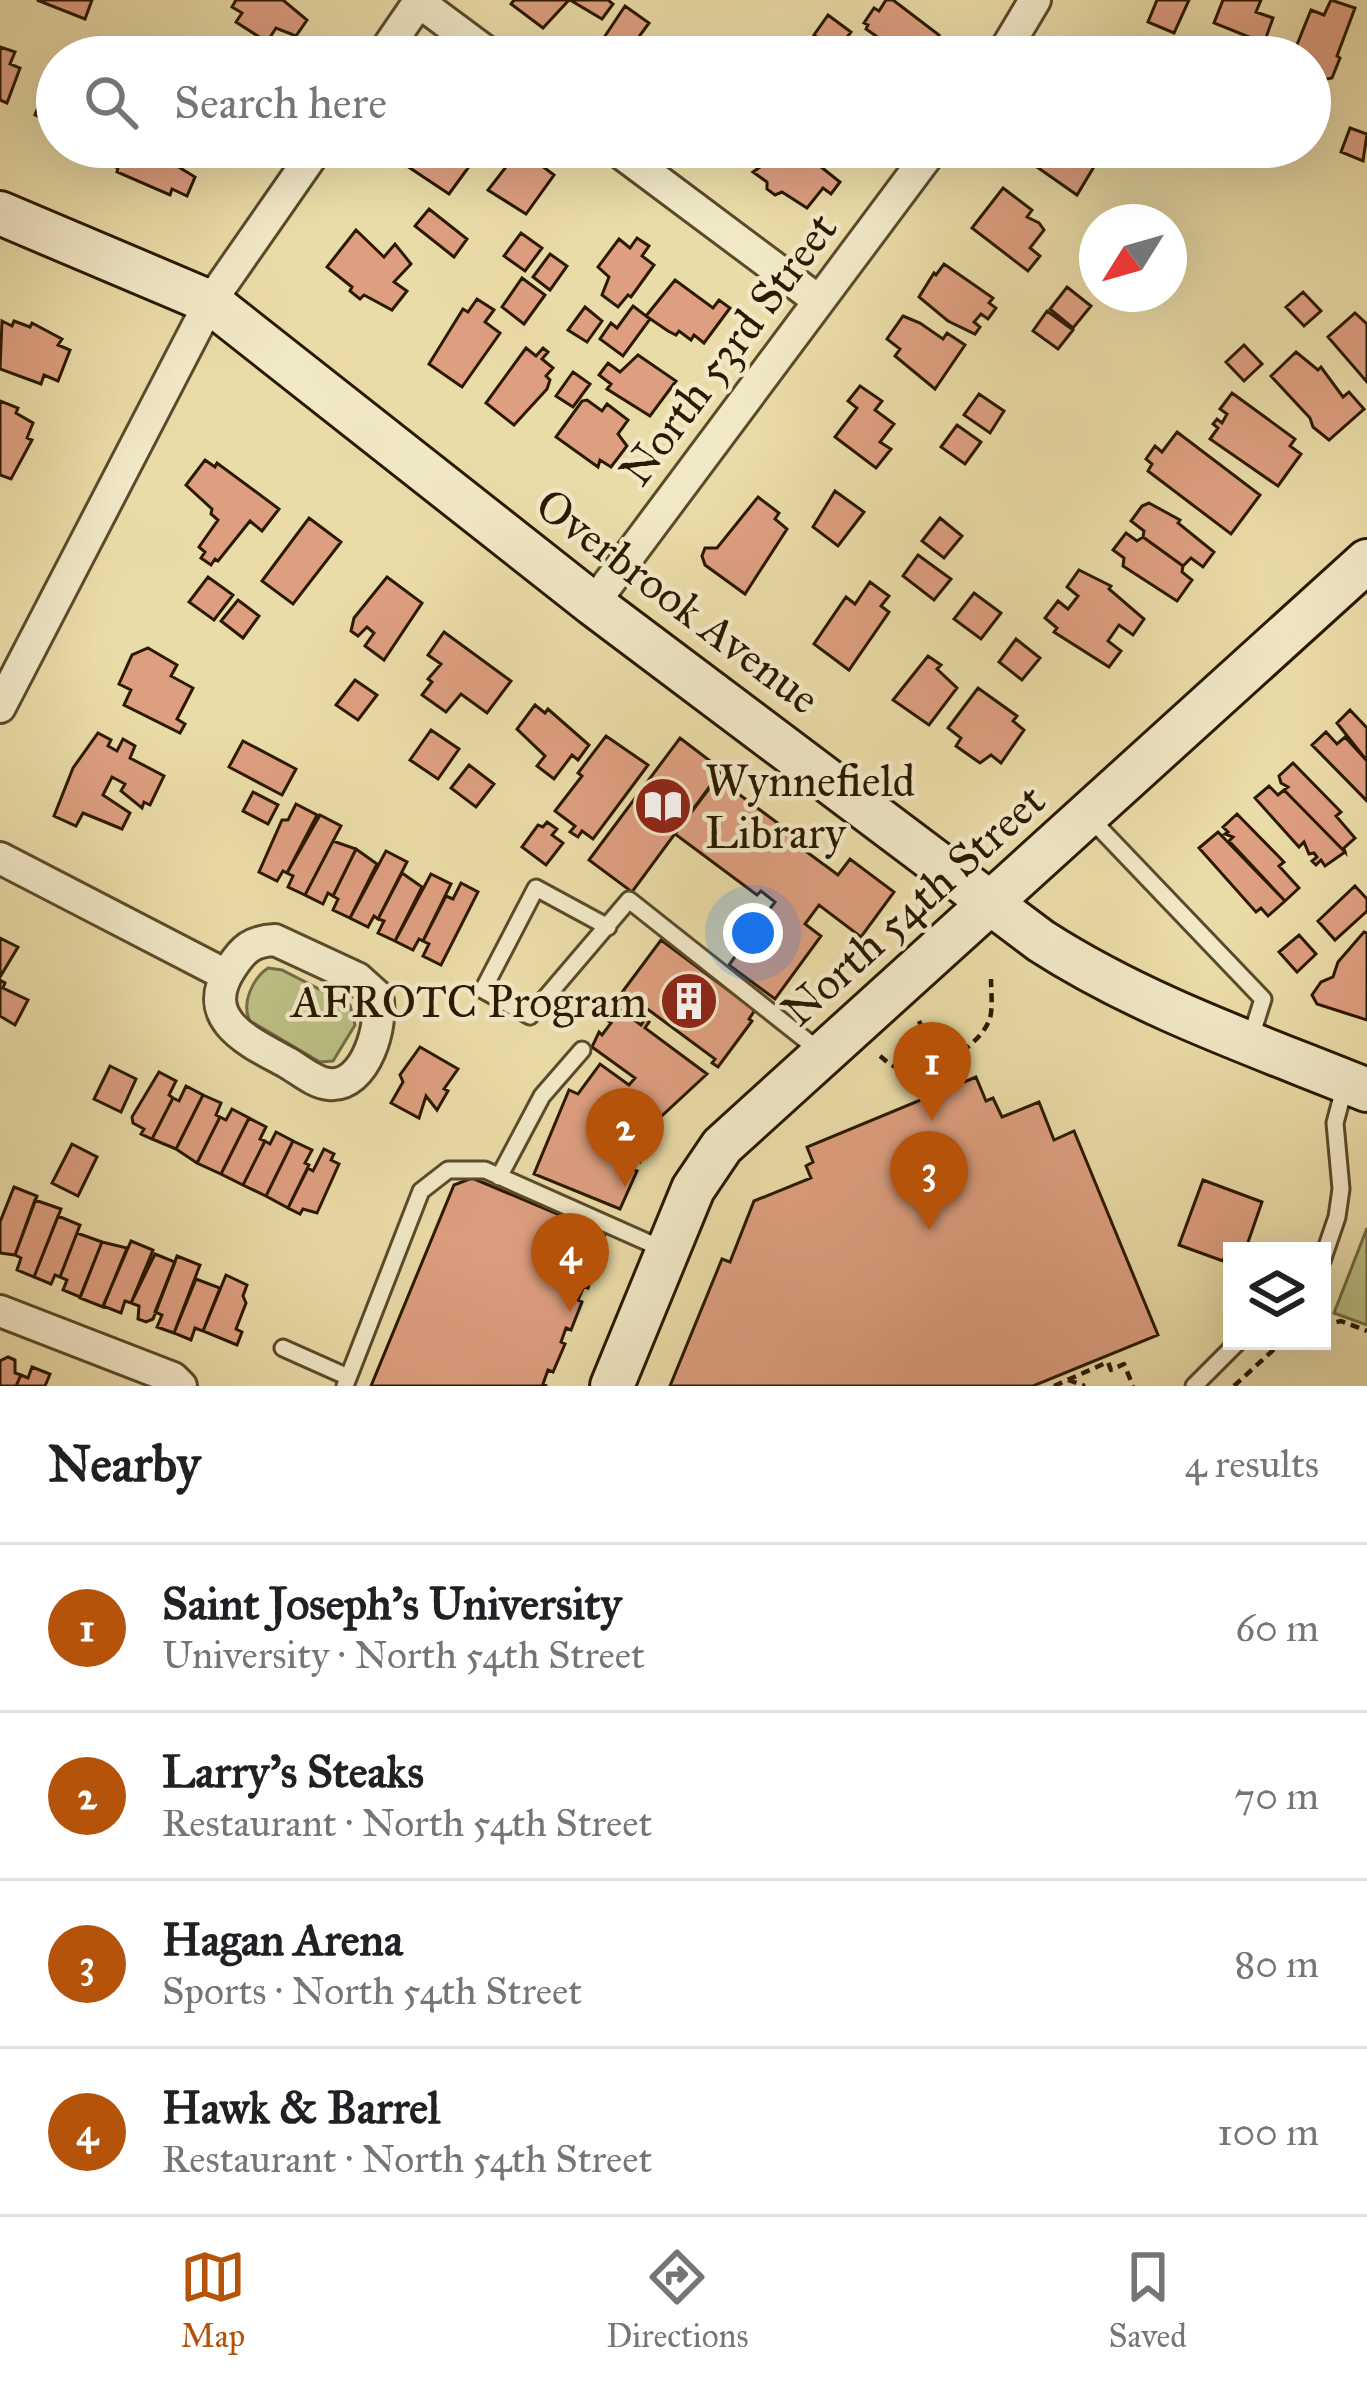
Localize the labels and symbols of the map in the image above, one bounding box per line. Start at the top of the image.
street label: North 53rd Street [608,202,849,496]
north arrow [1079,204,1187,312]
street label: Overbrook Avenue [525,476,831,726]
place label: Wynnefield Library [705,753,916,860]
street label: North 54th Street [770,772,1056,1038]
library icon: Wynnefield Library [632,775,694,837]
your location [723,903,783,963]
building icon: AFROTC Program [658,970,720,1032]
place label: AFROTC Program [289,974,647,1029]
pin: 1 [893,1022,971,1121]
pin: 2 [586,1088,664,1187]
pin: 3 [890,1131,968,1230]
pin: 4 [531,1213,609,1312]

